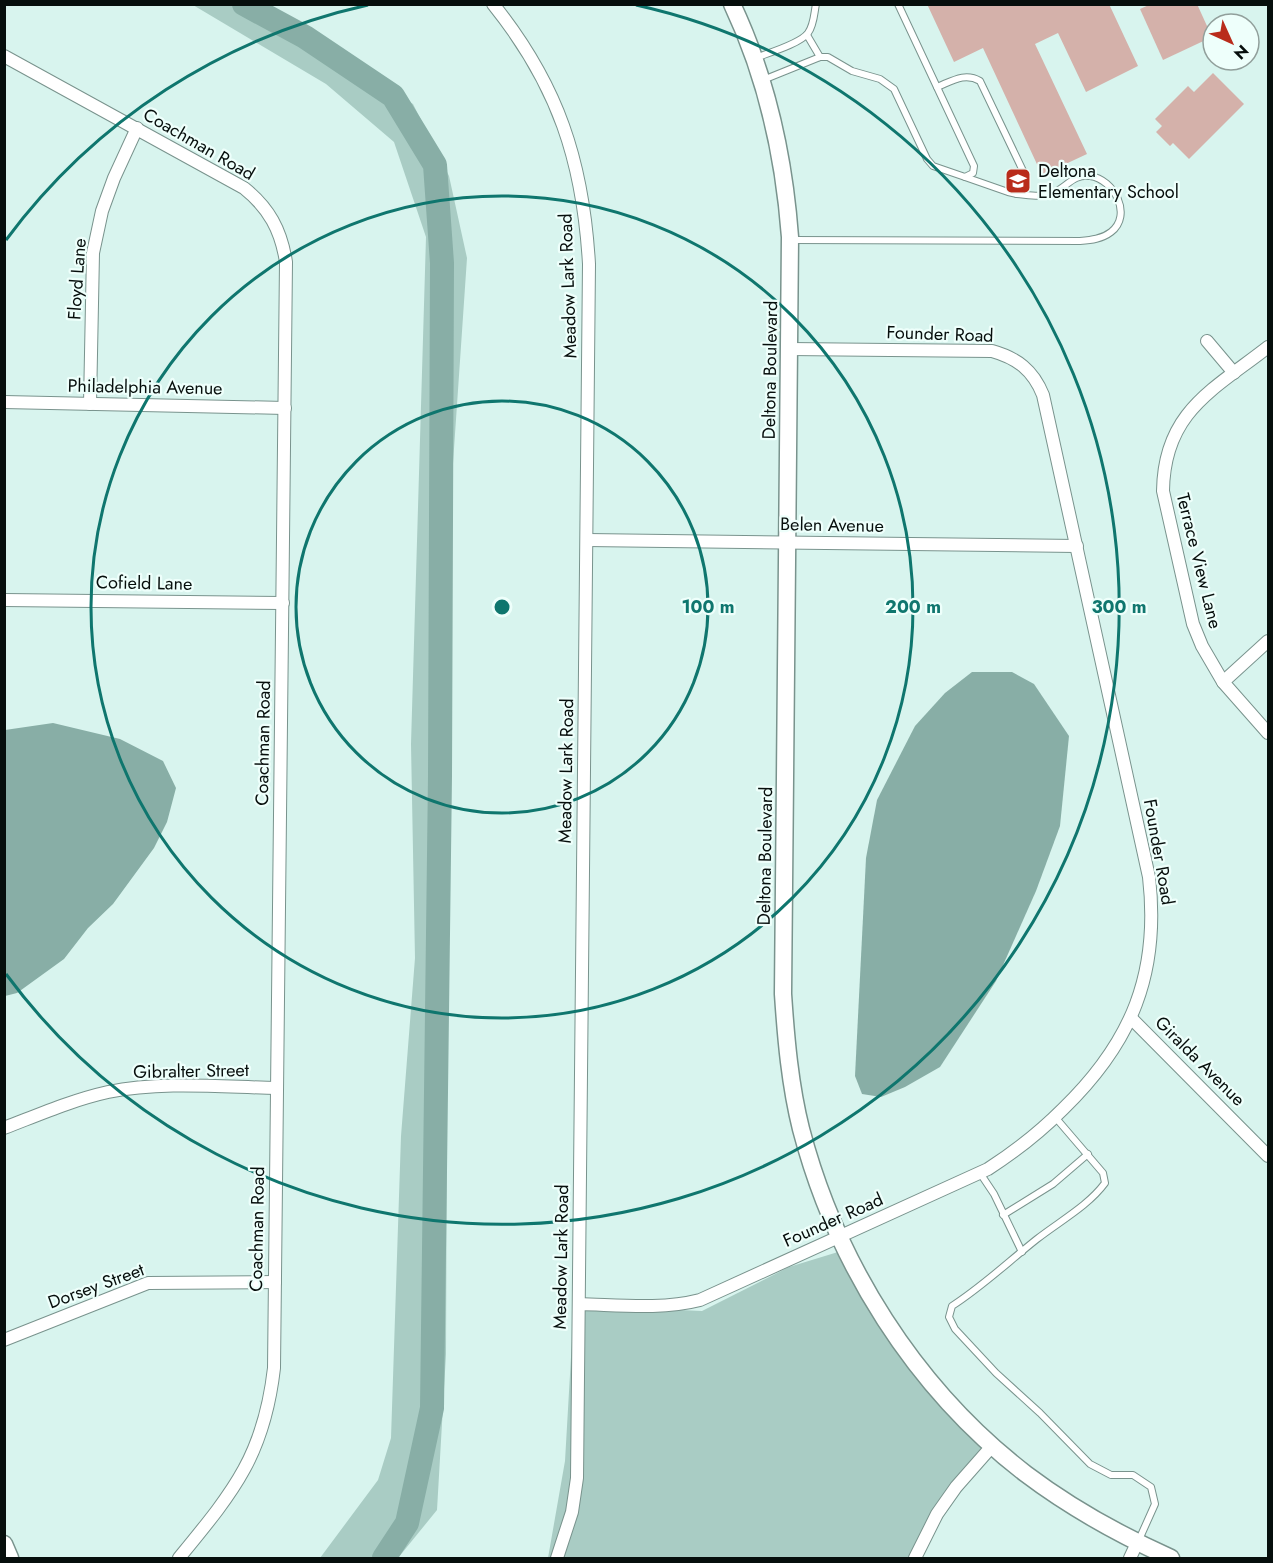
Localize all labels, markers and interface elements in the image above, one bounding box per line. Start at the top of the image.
north arrow [1201,12,1261,72]
text: N [1229,40,1254,65]
street label: Coachman Road [138,101,260,187]
place label: Deltona Elementary School [1038,158,1179,205]
school or university icon: Deltona Elementary School [1003,166,1033,196]
street label: Meadow Lark Road [552,213,584,359]
street label: Floyd Lane [61,237,93,321]
street label: Deltona Boulevard [756,300,784,440]
street label: Founder Road [886,319,994,349]
street label: Philadelphia Avenue [67,373,223,401]
street label: Terrace View Lane [1170,491,1228,631]
street label: Belen Avenue [780,511,884,539]
street label: Cofield Lane [96,569,192,597]
text: 100 m [681,594,735,620]
text: 200 m [885,594,941,620]
text: 300 m [1091,594,1147,620]
centre of rings [492,597,512,617]
street label: Coachman Road [249,680,277,806]
street label: Meadow Lark Road [552,698,580,844]
street label: Deltona Boulevard [751,786,779,926]
street label: Founder Road [1137,797,1181,907]
street label: Giralda Avenue [1149,1010,1251,1112]
street label: Gibralter Street [133,1057,250,1085]
street label: Coachman Road [243,1166,271,1292]
street label: Meadow Lark Road [547,1184,575,1330]
street label: Founder Road [779,1186,887,1254]
street label: Dorsey Street [44,1256,148,1315]

